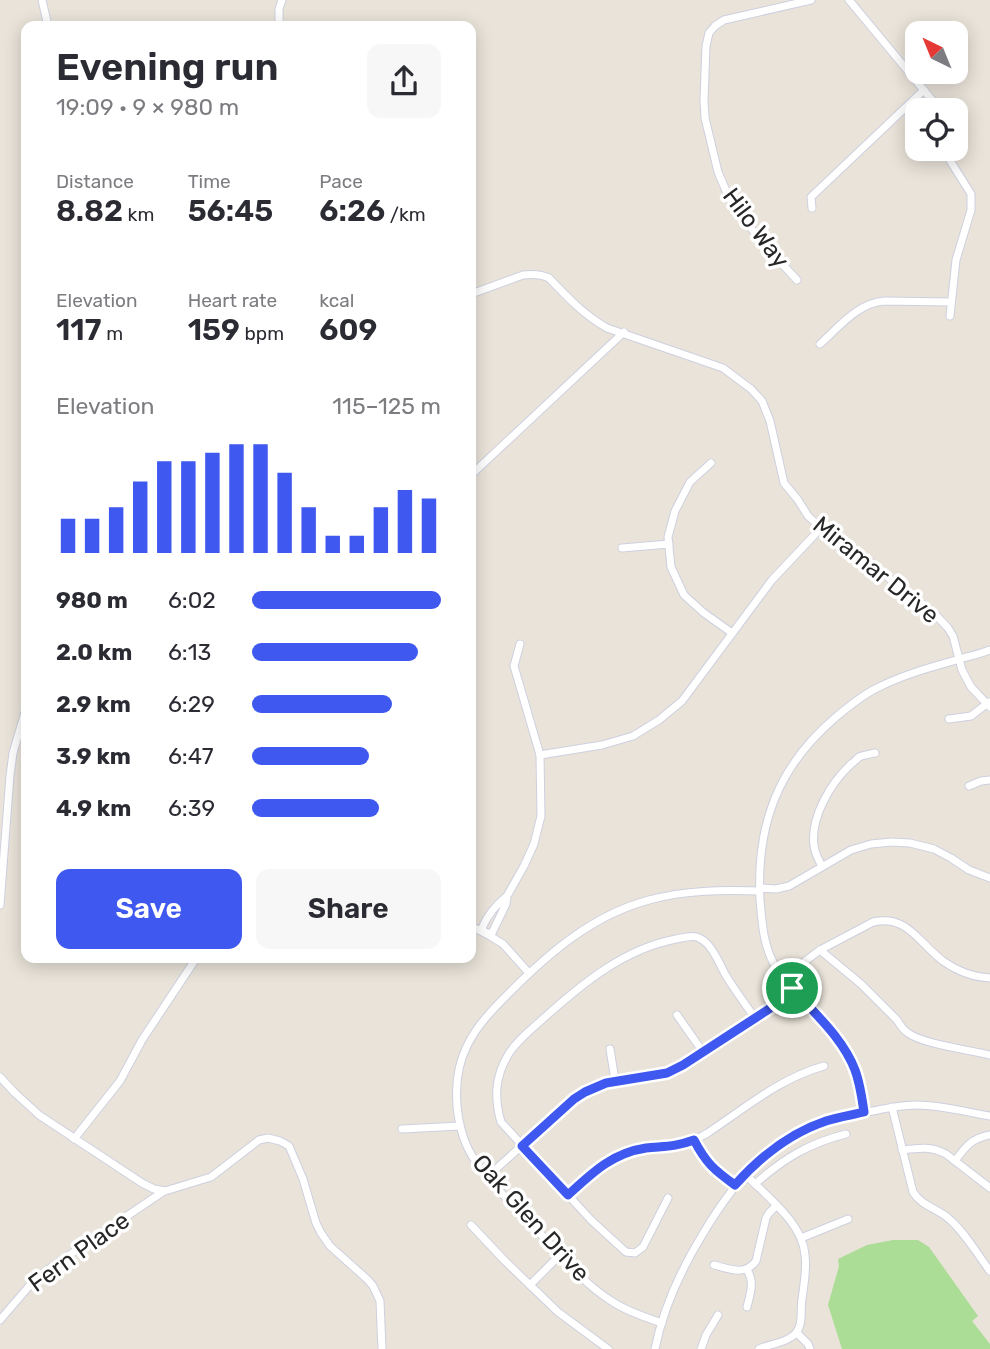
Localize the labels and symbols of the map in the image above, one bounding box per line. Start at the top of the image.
north arrow [905,21,968,84]
street label: Hilo Way [717,182,795,274]
street label: Miramar Drive [807,511,945,629]
pin [762,958,822,1018]
street label: Oak Glen Drive [467,1149,595,1287]
street label: Fern Place [23,1206,135,1298]

